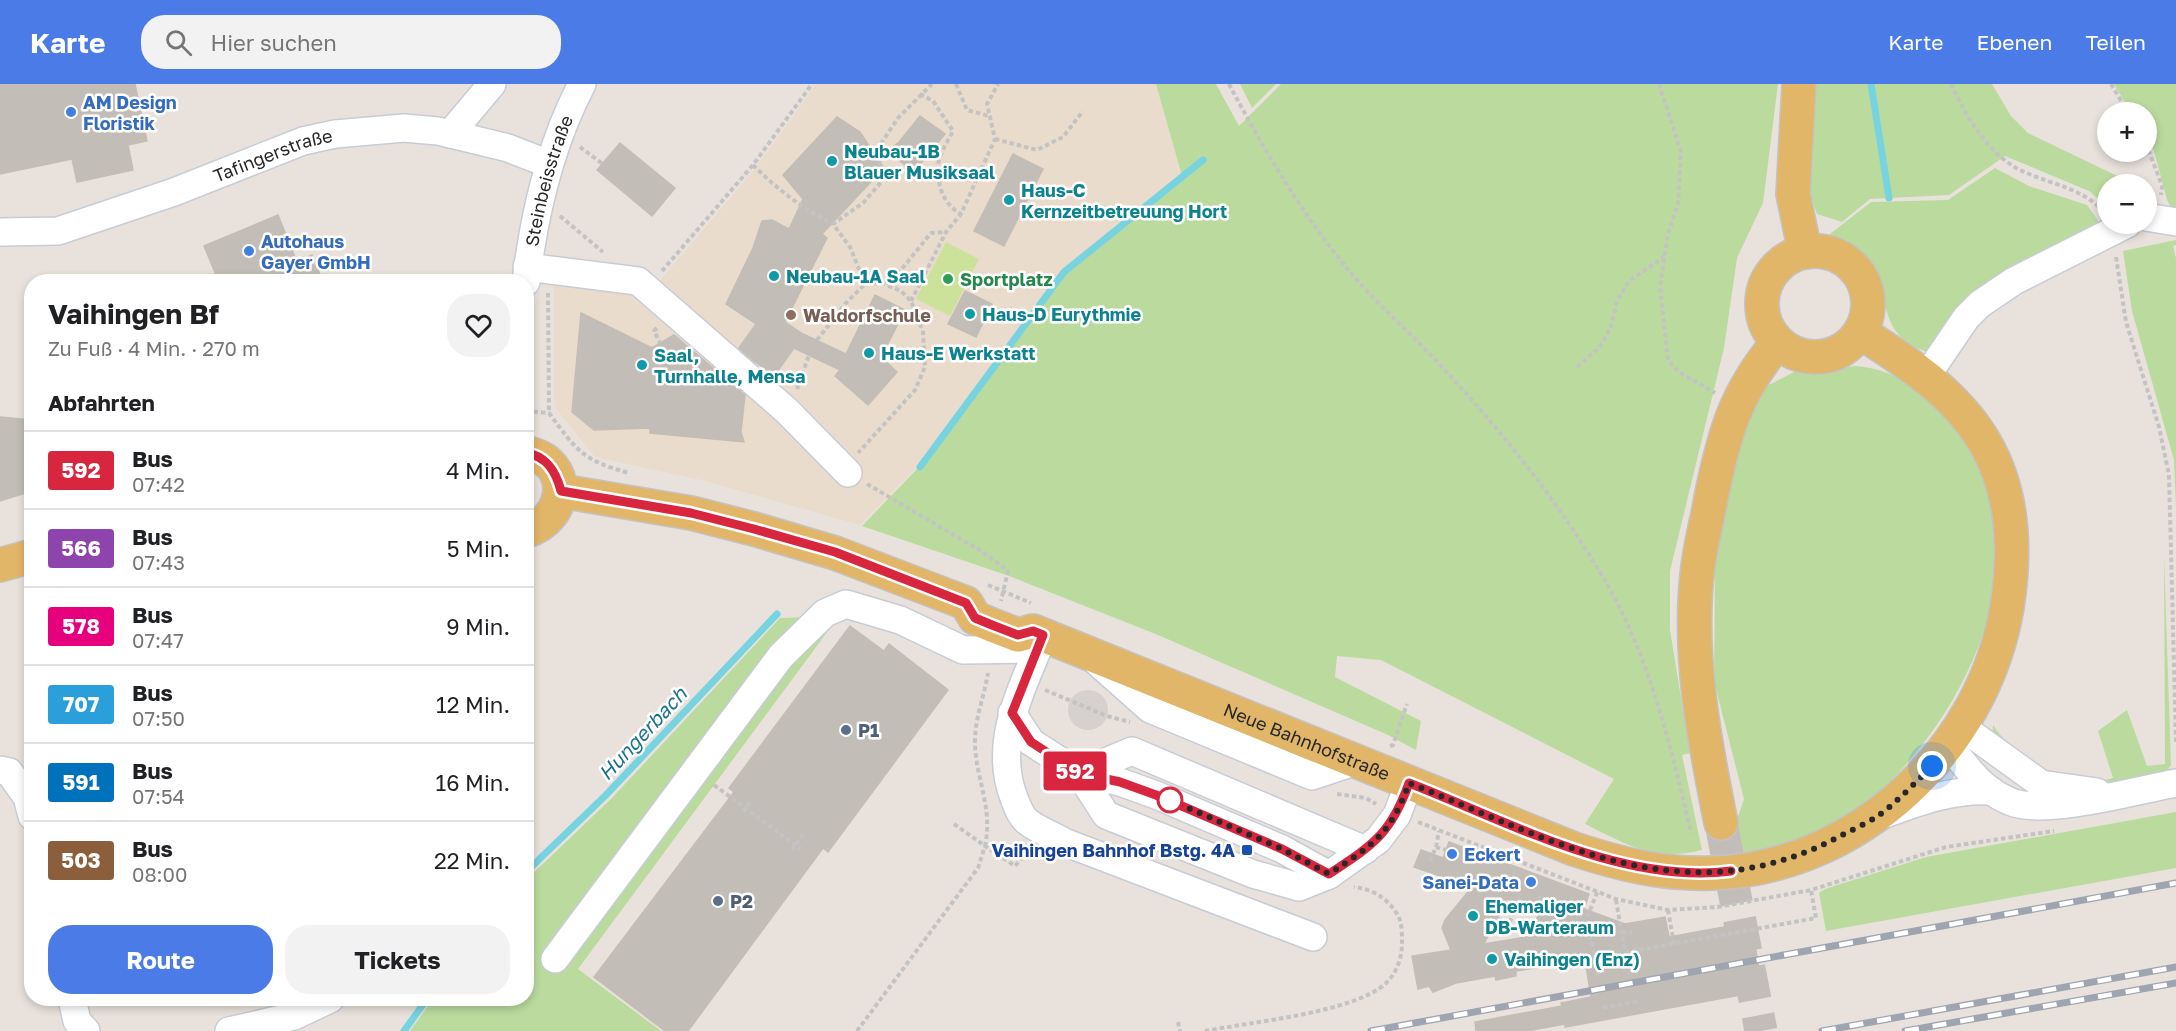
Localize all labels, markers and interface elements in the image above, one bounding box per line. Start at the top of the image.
search box [141,15,561,69]
text: Karte [30,26,105,59]
icon: search [162,26,195,59]
text: Hier suchen [210,29,337,56]
text: Karte [1888,29,1944,55]
text: Ebenen [1977,29,2052,55]
text: Teilen [2085,29,2146,55]
place label: AM Design Floristik [83,91,177,134]
map controls [2097,102,2157,234]
button: + [2097,102,2157,162]
marker: AM Design Floristik [64,105,78,119]
street label: Steinbeisstraße [520,112,577,248]
street label: Tafingerstraße [210,124,334,186]
place label: Neubau-1B Blauer Musiksaal [844,140,995,183]
marker: Neubau-1B Blauer Musiksaal [825,154,839,168]
button: − [2097,174,2157,234]
place label: Haus-C Kernzeitbetreuung Hort [1021,179,1227,222]
marker: Haus-C Kernzeitbetreuung Hort [1002,193,1016,207]
place label: Autohaus Gayer GmbH [261,230,371,273]
marker: Autohaus Gayer GmbH [242,244,256,258]
place label: Neubau-1A Saal [786,265,926,287]
place label: Sportplatz [960,268,1053,290]
marker: Neubau-1A Saal [767,269,781,283]
marker: Sportplatz [941,272,955,286]
button: heart [447,294,510,357]
text: Vaihingen Bf [48,297,219,330]
place label: Haus-D Eurythmie [982,303,1141,325]
place label: Waldorfschule [803,304,931,326]
marker: Haus-D Eurythmie [963,307,977,321]
marker: Waldorfschule [784,308,798,322]
text: Zu Fuß · 4 Min. · 270 m [48,336,260,360]
place label: Haus-E Werkstatt [881,342,1035,364]
place label: Saal, Turnhalle, Mensa [654,344,806,387]
marker: Haus-E Werkstatt [862,346,876,360]
marker: Saal, Turnhalle, Mensa [635,358,649,372]
text: Abfahrten [48,389,155,416]
text: Bus [132,445,173,472]
text: 592 [62,457,100,483]
text: 4 Min. [446,457,510,484]
text: 07:42 [132,472,185,496]
text: Bus [132,523,173,550]
text: 566 [61,535,101,561]
text: 5 Min. [447,535,510,562]
text: 07:43 [132,550,185,574]
text: Bus [132,601,173,628]
text: 578 [62,613,100,639]
text: 9 Min. [446,613,510,640]
text: 07:47 [132,628,184,652]
text: Bus [132,679,173,706]
water label: Hungerbach [593,681,692,785]
text: 707 [63,691,99,717]
text: 12 Min. [436,691,510,718]
street label: Neue Bahnhofstraße [1220,698,1393,785]
text: 07:50 [132,706,185,730]
place label: P1 [858,719,879,741]
marker: P1 [839,723,853,737]
your location [1917,751,1947,781]
line badge: 592 [1040,752,1110,790]
text: Bus [132,757,173,784]
text: 592 [1056,758,1094,784]
text: 591 [63,769,99,795]
text: 16 Min. [436,769,510,796]
text: 07:54 [132,784,185,808]
unlabelled marker [1157,787,1183,813]
text: Bus [132,835,173,862]
place label: Vaihingen Bahnhof Bstg. 4A [991,839,1235,861]
marker: Vaihingen Bahnhof Bstg. 4A [1240,843,1254,857]
place label: Eckert [1464,843,1521,865]
text: 503 [61,847,101,873]
text: 22 Min. [434,847,510,874]
marker: Eckert [1445,847,1459,861]
text: 08:00 [132,862,187,886]
place label: Sanei-Data [1422,871,1519,893]
marker: Sanei-Data [1524,875,1538,889]
place label: P2 [730,890,753,912]
marker: P2 [711,894,725,908]
place label: Ehemaliger DB-Warteraum [1485,895,1614,938]
marker: Ehemaliger DB-Warteraum [1466,909,1480,923]
button: Route [48,925,273,994]
button: Tickets [285,925,510,994]
place label: Vaihingen (Enz) [1504,948,1640,970]
marker: Vaihingen (Enz) [1485,952,1499,966]

